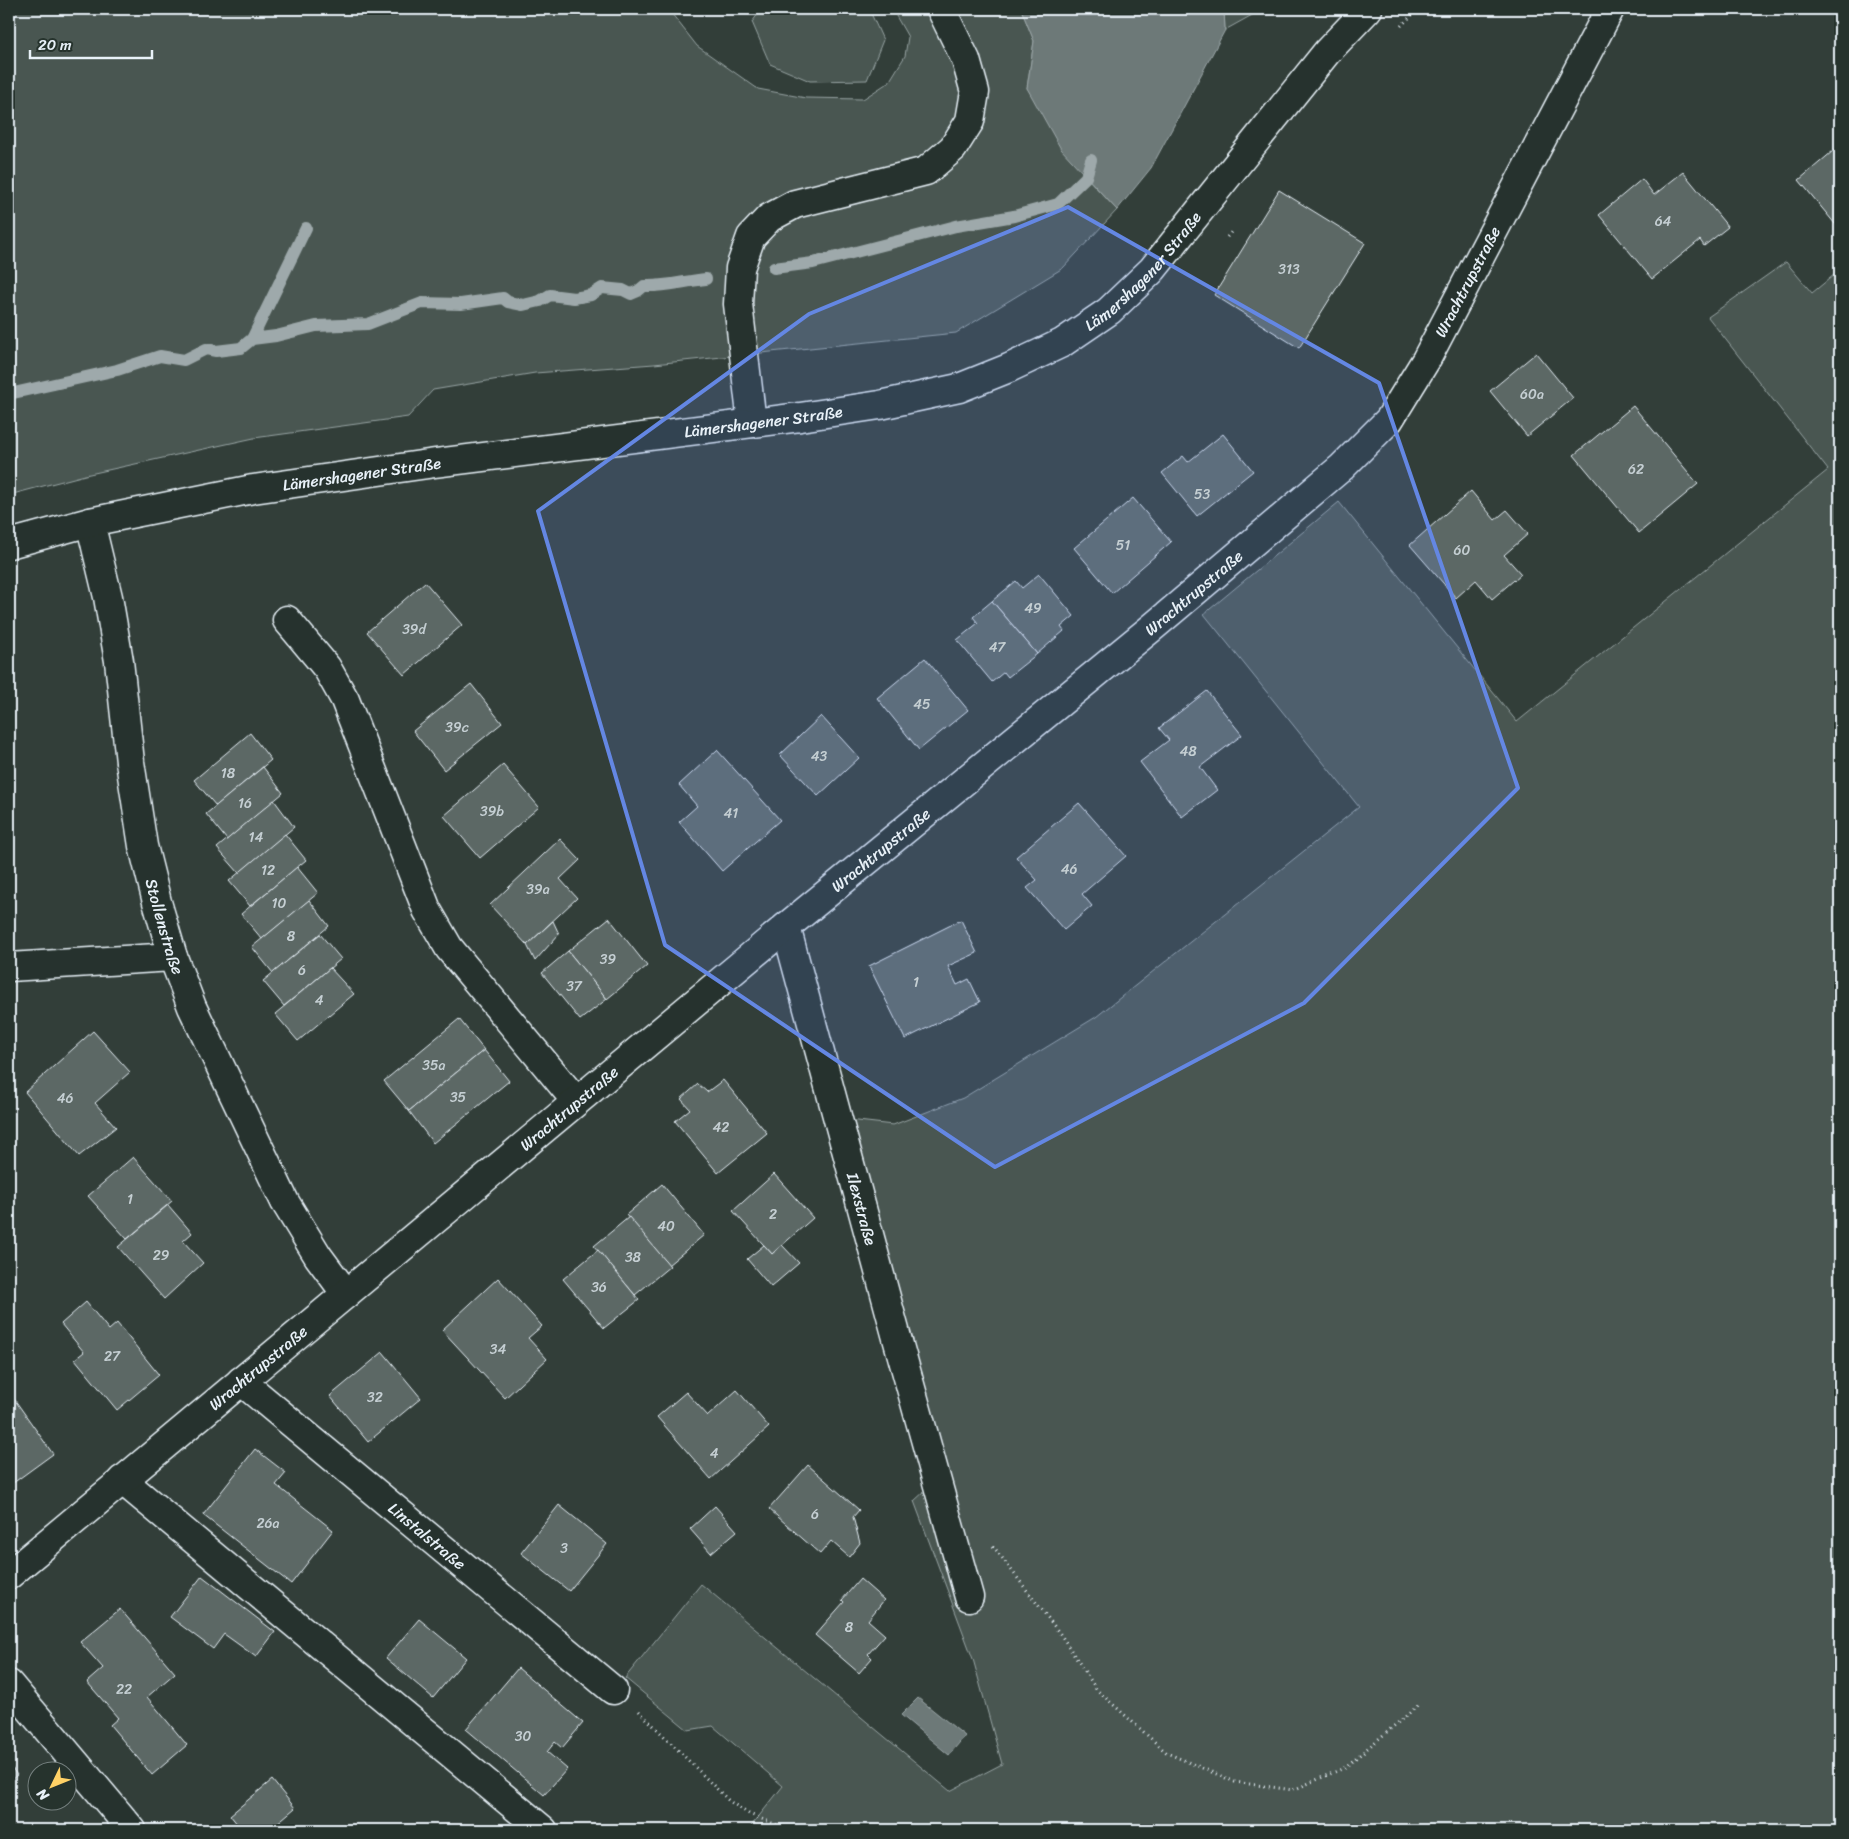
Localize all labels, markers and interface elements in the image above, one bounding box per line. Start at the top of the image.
scale bar [30,28,152,60]
text: 20 m [38,32,72,58]
street label: Lämershagener Straße [1078,204,1209,339]
house number: 64 [1655,209,1672,234]
street label: Wrachtrupstraße [1426,221,1508,342]
house number: 313 [1278,257,1300,282]
house number: 60a [1520,382,1544,407]
street label: Lämershagener Straße [682,396,845,446]
street label: Lämershagener Straße [281,448,443,499]
house number: 62 [1628,457,1644,482]
house number: 53 [1194,482,1210,507]
house number: 51 [1116,533,1130,558]
house number: 60 [1454,538,1471,563]
street label: Wrachtrupstraße [1138,542,1250,643]
house number: 49 [1024,596,1042,621]
house number: 39d [402,617,427,642]
house number: 47 [989,635,1006,660]
house number: 45 [913,692,931,717]
house number: 39c [445,715,469,740]
house number: 48 [1179,739,1197,764]
house number: 43 [811,744,828,769]
house number: 18 [221,761,236,786]
house number: 16 [238,791,252,816]
house number: 39b [480,799,504,824]
street label: Wrachtrupstraße [824,800,937,900]
house number: 41 [724,801,738,826]
house number: 14 [249,825,264,850]
house number: 46 [1061,857,1077,882]
house number: 12 [261,858,275,883]
street label: Stollenstraße [137,875,193,979]
house number: 39a [526,877,550,902]
house number: 10 [272,891,287,916]
house number: 8 [287,924,296,949]
house number: 39 [600,947,617,972]
house number: 6 [298,958,306,983]
house number: 1 [913,970,919,995]
house number: 37 [566,974,583,999]
house number: 4 [315,988,324,1013]
house number: 35a [422,1053,446,1078]
street label: Wrachtrupstraße [513,1058,625,1158]
house number: 35 [450,1085,467,1110]
house number: 46 [57,1086,73,1111]
house number: 42 [713,1115,729,1140]
street label: Ilexstraße [838,1168,886,1249]
house number: 1 [127,1187,133,1212]
house number: 2 [769,1202,777,1227]
house number: 40 [657,1214,675,1239]
house number: 29 [153,1243,170,1268]
house number: 38 [625,1245,642,1270]
house number: 36 [591,1275,607,1300]
street label: Wrachtrupstraße [202,1317,314,1418]
house number: 34 [490,1337,506,1362]
house number: 27 [104,1344,121,1369]
house number: 32 [367,1385,383,1410]
house number: 4 [710,1441,719,1466]
street label: Linstalstraße [382,1494,473,1577]
house number: 6 [811,1502,819,1527]
house number: 26a [256,1511,280,1536]
house number: 3 [560,1536,568,1561]
house number: 8 [845,1615,854,1640]
house number: 22 [116,1677,132,1702]
house number: 30 [515,1724,531,1749]
north arrow [28,1762,78,1812]
text: N [30,1782,56,1807]

